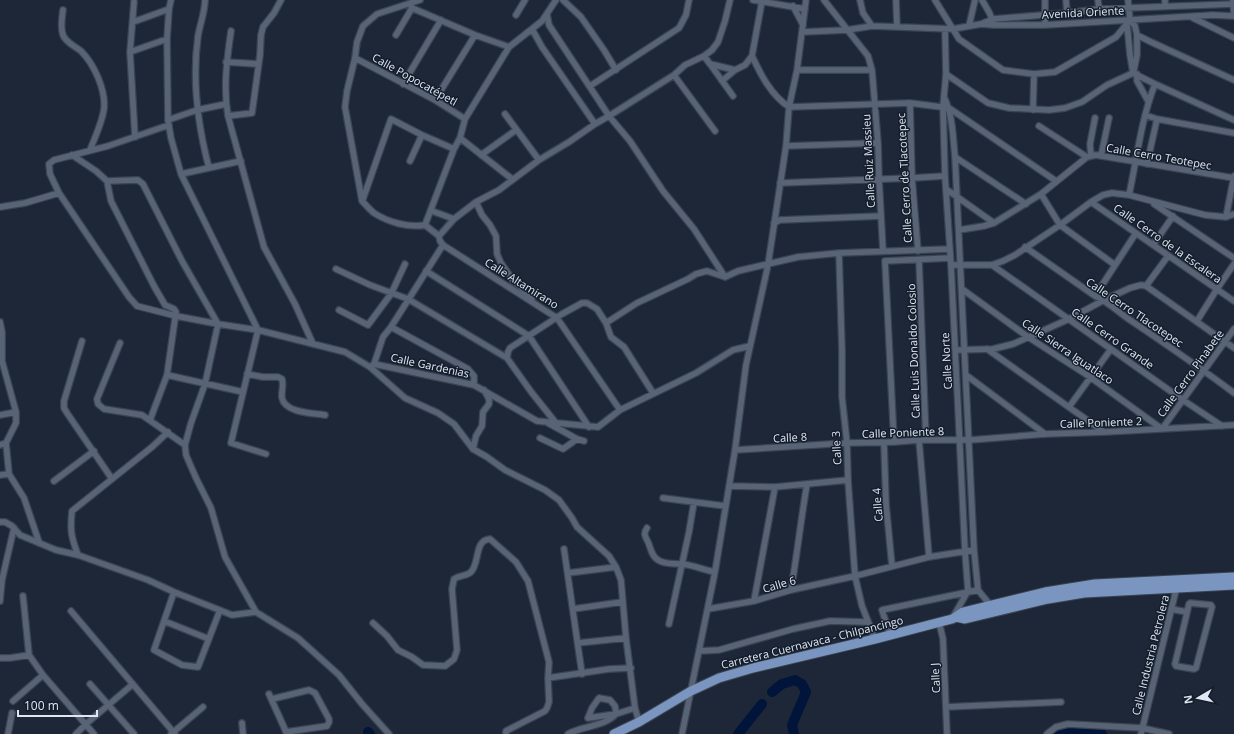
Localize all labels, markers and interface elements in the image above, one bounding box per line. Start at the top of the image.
street label: Avenida Oriente [1041,2,1125,22]
street label: Calle Popocatépetl [370,49,460,109]
street label: Calle Cerro de Tlacotepec [893,113,915,243]
street label: Calle Ruiz Massieu [858,114,878,208]
street label: Calle Cerro Teotepec [1105,139,1213,173]
street label: Calle Cerro de la Escalera [1111,200,1225,286]
street label: Calle Altamirano [482,254,562,312]
street label: Calle Cerro Tlacotepec [1083,274,1187,350]
street label: Calle Luis Donaldo Colosio [903,283,923,419]
street label: Calle Cerro Grande [1069,304,1157,372]
street label: Calle Sierra Iguatlaco [1019,315,1117,387]
street label: Calle Cerro Pinabete [1153,326,1227,420]
street label: Calle Norte [937,332,955,390]
street label: Calle Gardenias [389,349,471,381]
street label: Calle Poniente 2 [1059,413,1143,431]
street label: Calle Poniente 8 [861,423,945,441]
street label: Calle 8 [773,429,807,445]
street label: Calle 3 [828,431,844,465]
street label: Calle 4 [868,487,886,522]
street label: Calle 6 [761,572,797,596]
street label: Calle Industria Petrolera [1128,593,1172,717]
street label: Carretera Cuernavaca - Chilpancingo [719,612,905,672]
street label: Calle J [927,662,943,694]
north arrow [1178,678,1218,718]
scale bar [18,692,97,718]
text: N [1180,694,1196,705]
text: 100 m [24,697,59,714]

